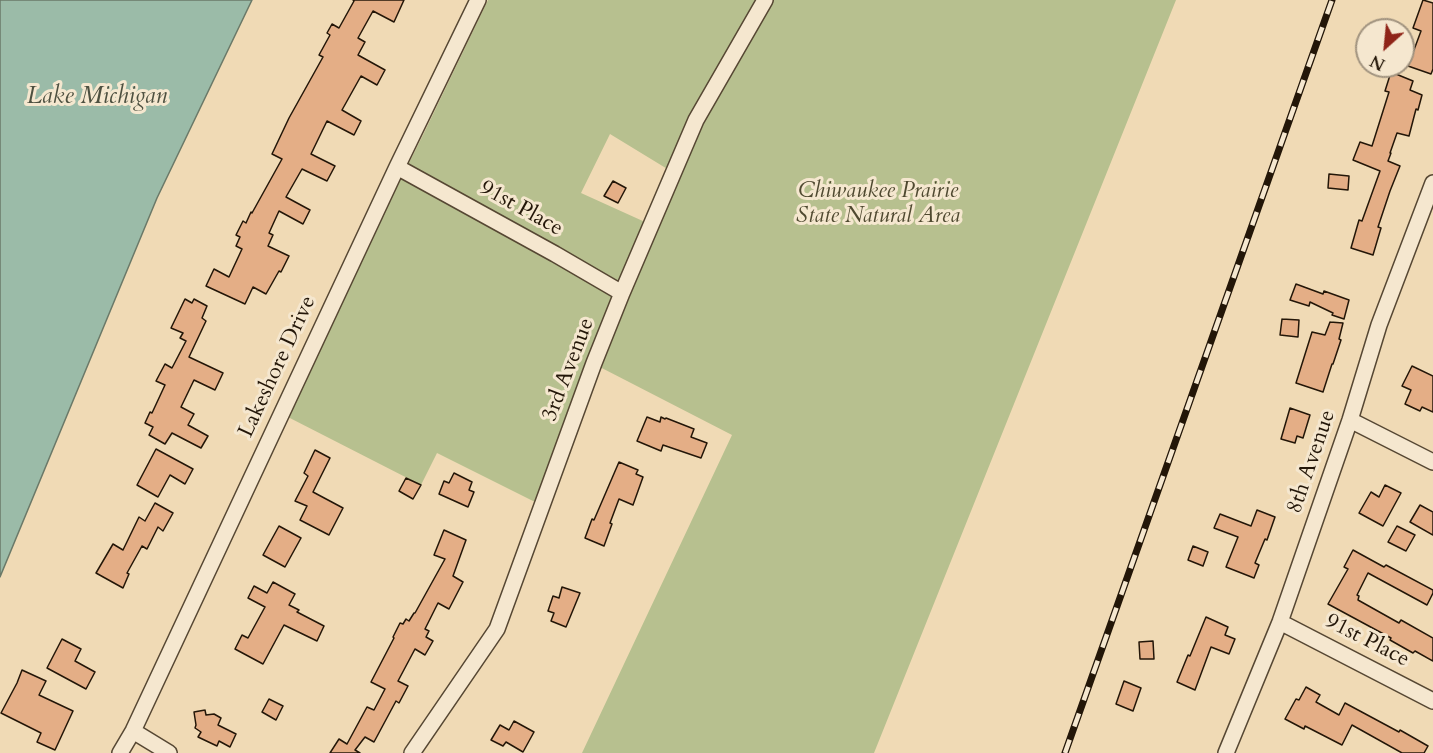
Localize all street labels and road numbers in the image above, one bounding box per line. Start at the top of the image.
street label: 91st Place [475,175,567,243]
street label: Lakeshore Drive [234,292,322,442]
street label: 3rd Avenue [537,315,601,425]
street label: 8th Avenue [1282,407,1342,517]
street label: 91st Place [1321,609,1413,673]

